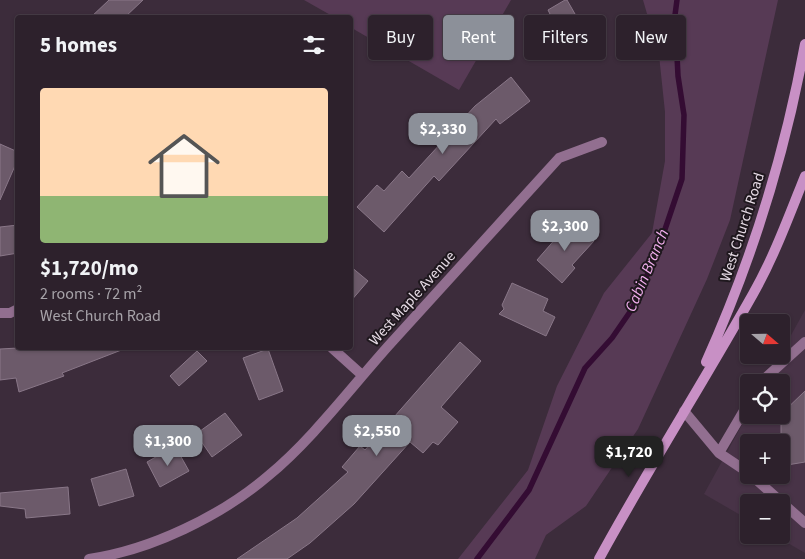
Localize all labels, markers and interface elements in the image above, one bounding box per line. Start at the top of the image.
chip: Buy [368,15,433,60]
chip: Rent [443,15,514,60]
chip: Filters [524,15,606,60]
chip: New [616,15,686,60]
text: 5 homes [40,30,117,60]
icon: filters [300,31,328,59]
pin: $2,330 [402,112,484,155]
text: $2,330 [419,118,467,140]
icon: home [139,121,229,211]
street label: West Church Road [715,170,770,284]
pin: $2,300 [524,210,606,252]
text: $2,300 [541,215,589,237]
water label: Cabin Branch [620,226,674,315]
street label: West Maple Avenue [364,247,461,350]
text: $1,720/mo [40,253,139,283]
text: 2 rooms · 72 m² [40,283,142,305]
text: West Church Road [40,305,161,327]
north arrow [740,314,790,364]
map controls [740,314,790,544]
button: locate [740,374,790,424]
pin: $2,550 [336,414,418,457]
text: $2,550 [353,420,401,442]
pin: $1,300 [127,424,209,467]
text: $1,300 [144,430,192,452]
button: + [740,434,790,484]
pin: $1,720 [588,436,670,478]
text: $1,720 [605,441,653,463]
button: − [740,494,790,544]

